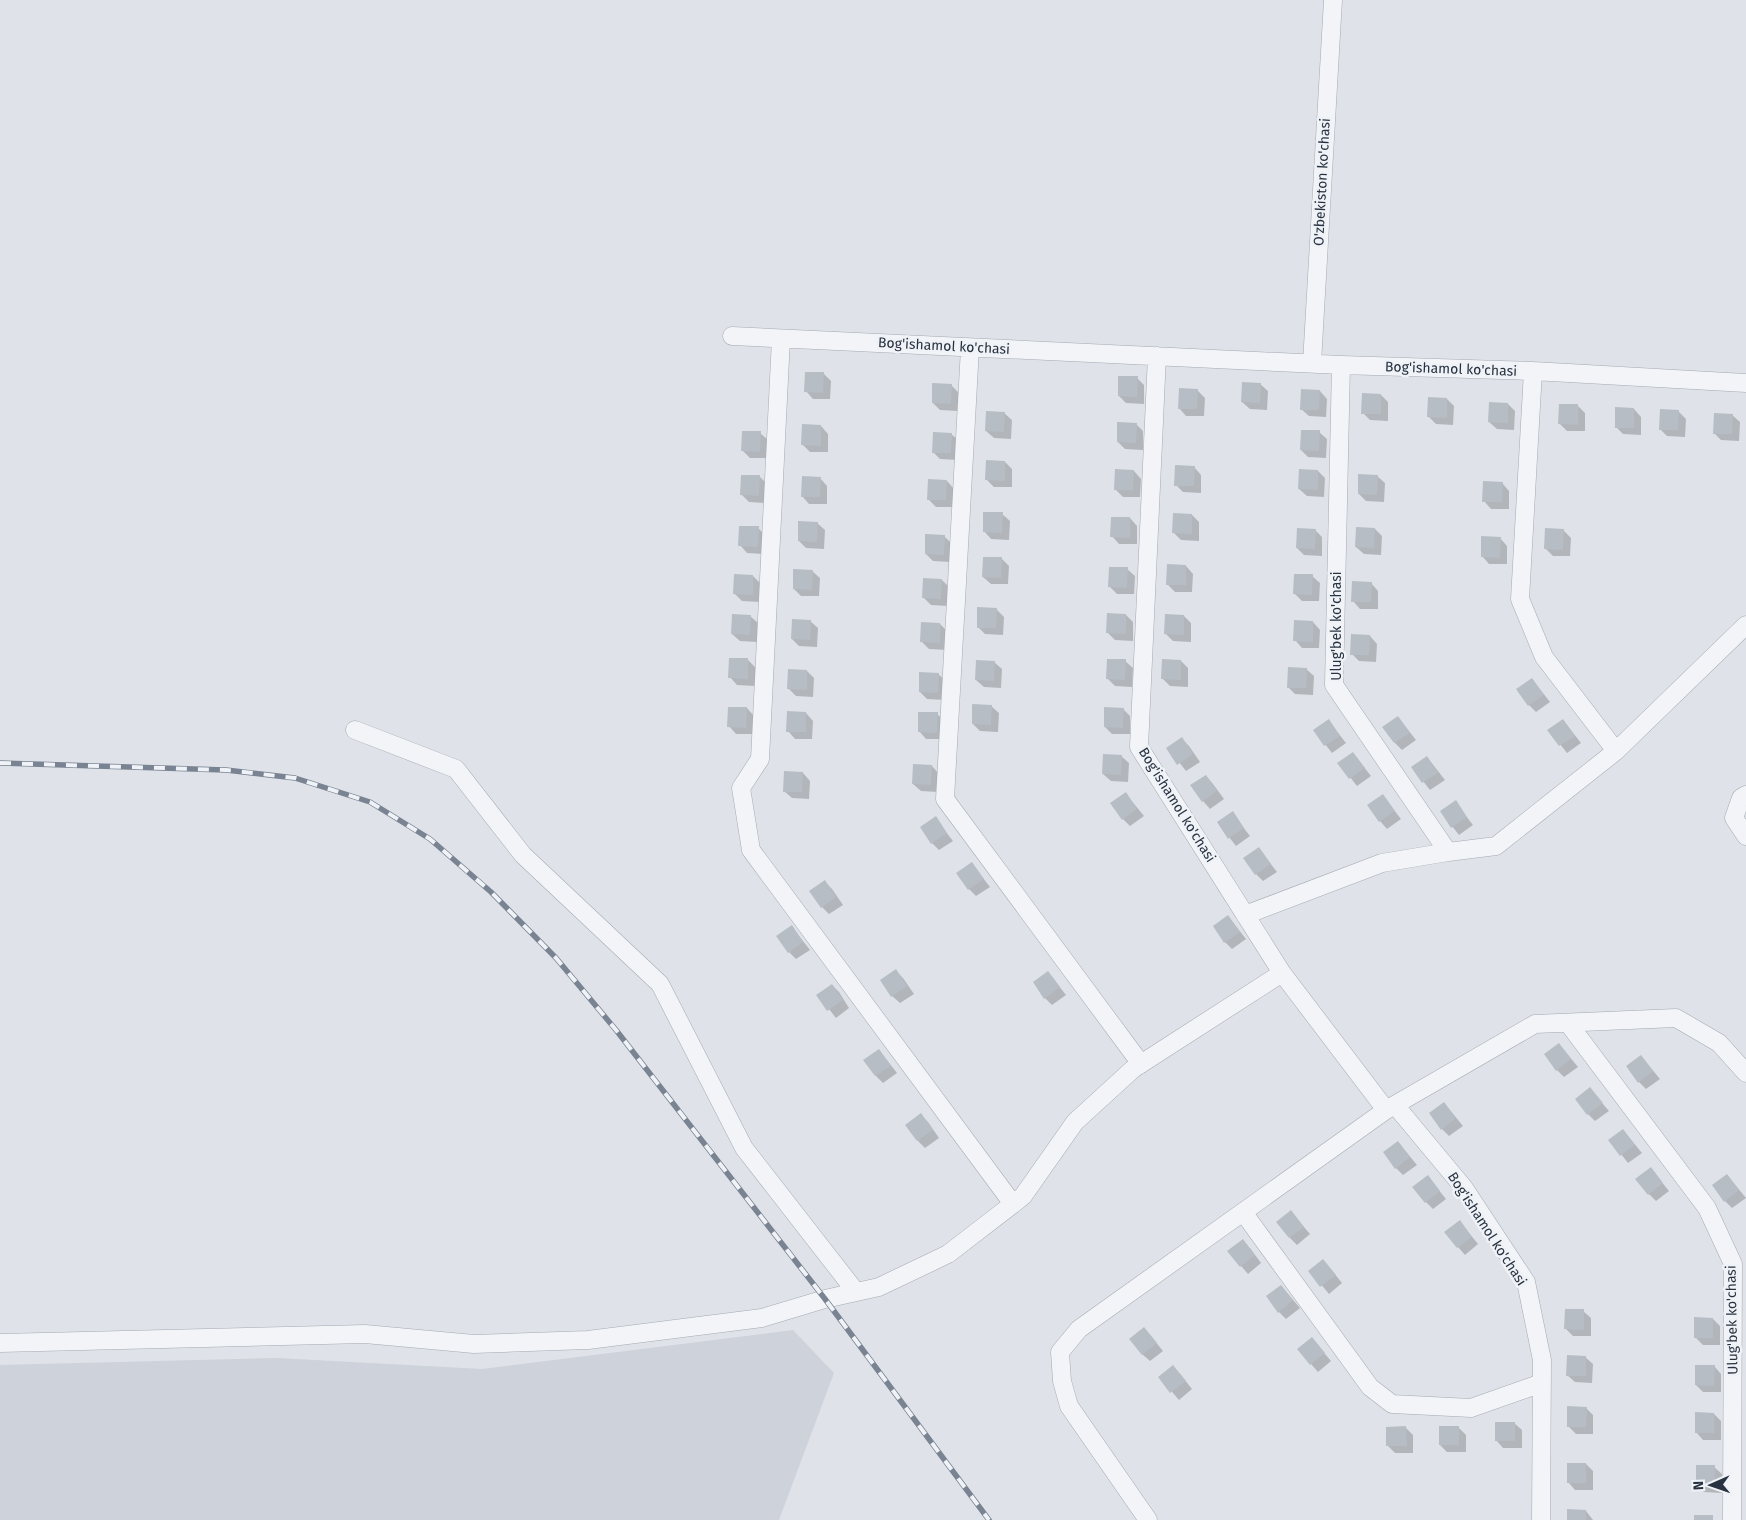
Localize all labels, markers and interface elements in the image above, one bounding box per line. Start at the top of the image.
street label: O'zbekiston ko'chasi [1310,118,1334,246]
street label: Bog'ishamol ko'chasi [878,334,1010,358]
street label: Bog'ishamol ko'chasi [1385,358,1517,380]
street label: Ulug'bek ko'chasi [1328,571,1345,681]
street label: Bog'ishamol ko'chasi [1135,744,1219,866]
street label: Bog'ishamol ko'chasi [1444,1169,1530,1289]
street label: Ulug'bek ko'chasi [1723,1265,1741,1375]
north arrow [1686,1460,1736,1510]
text: N [1690,1480,1707,1490]

